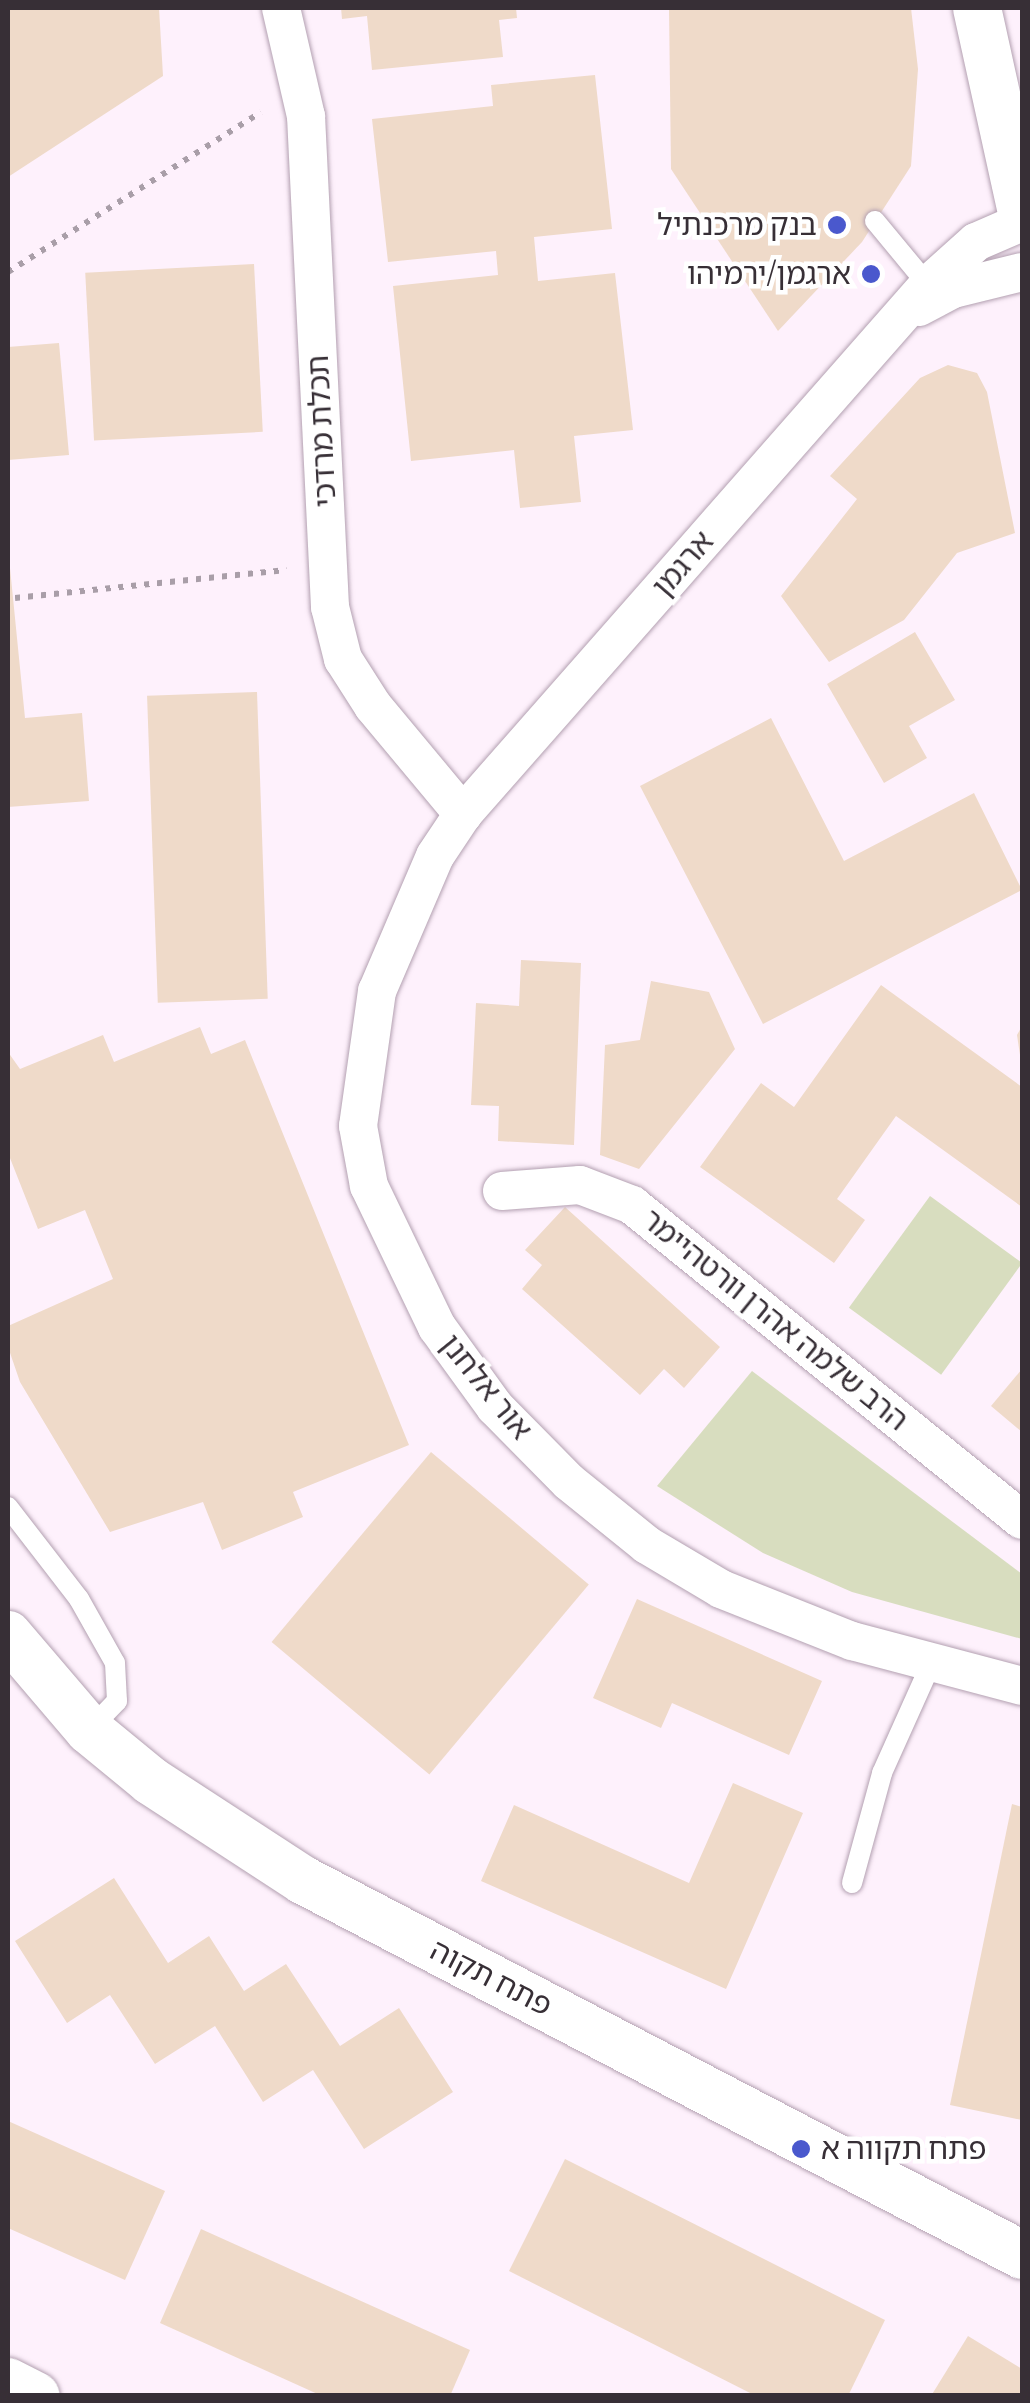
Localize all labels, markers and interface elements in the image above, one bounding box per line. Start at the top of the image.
place label: בנק מרכנתיל [657,207,817,243]
marker: בנק מרכנתיל [826,214,848,236]
place label: ארגמן/ירמיהו [687,256,851,292]
marker: ארגמן/ירמיהו [860,263,882,285]
street label: תכלת מרדכי [300,354,344,508]
street label: ארגמן [645,524,721,604]
street label: הרב שלמה אהרן וורטהיימר [635,1202,915,1438]
street label: אור אלחנן [433,1327,539,1447]
street label: פתח תקוה [424,1932,558,2024]
place label: פתח תקווה א [821,2131,987,2167]
marker: פתח תקווה א [790,2138,812,2160]

